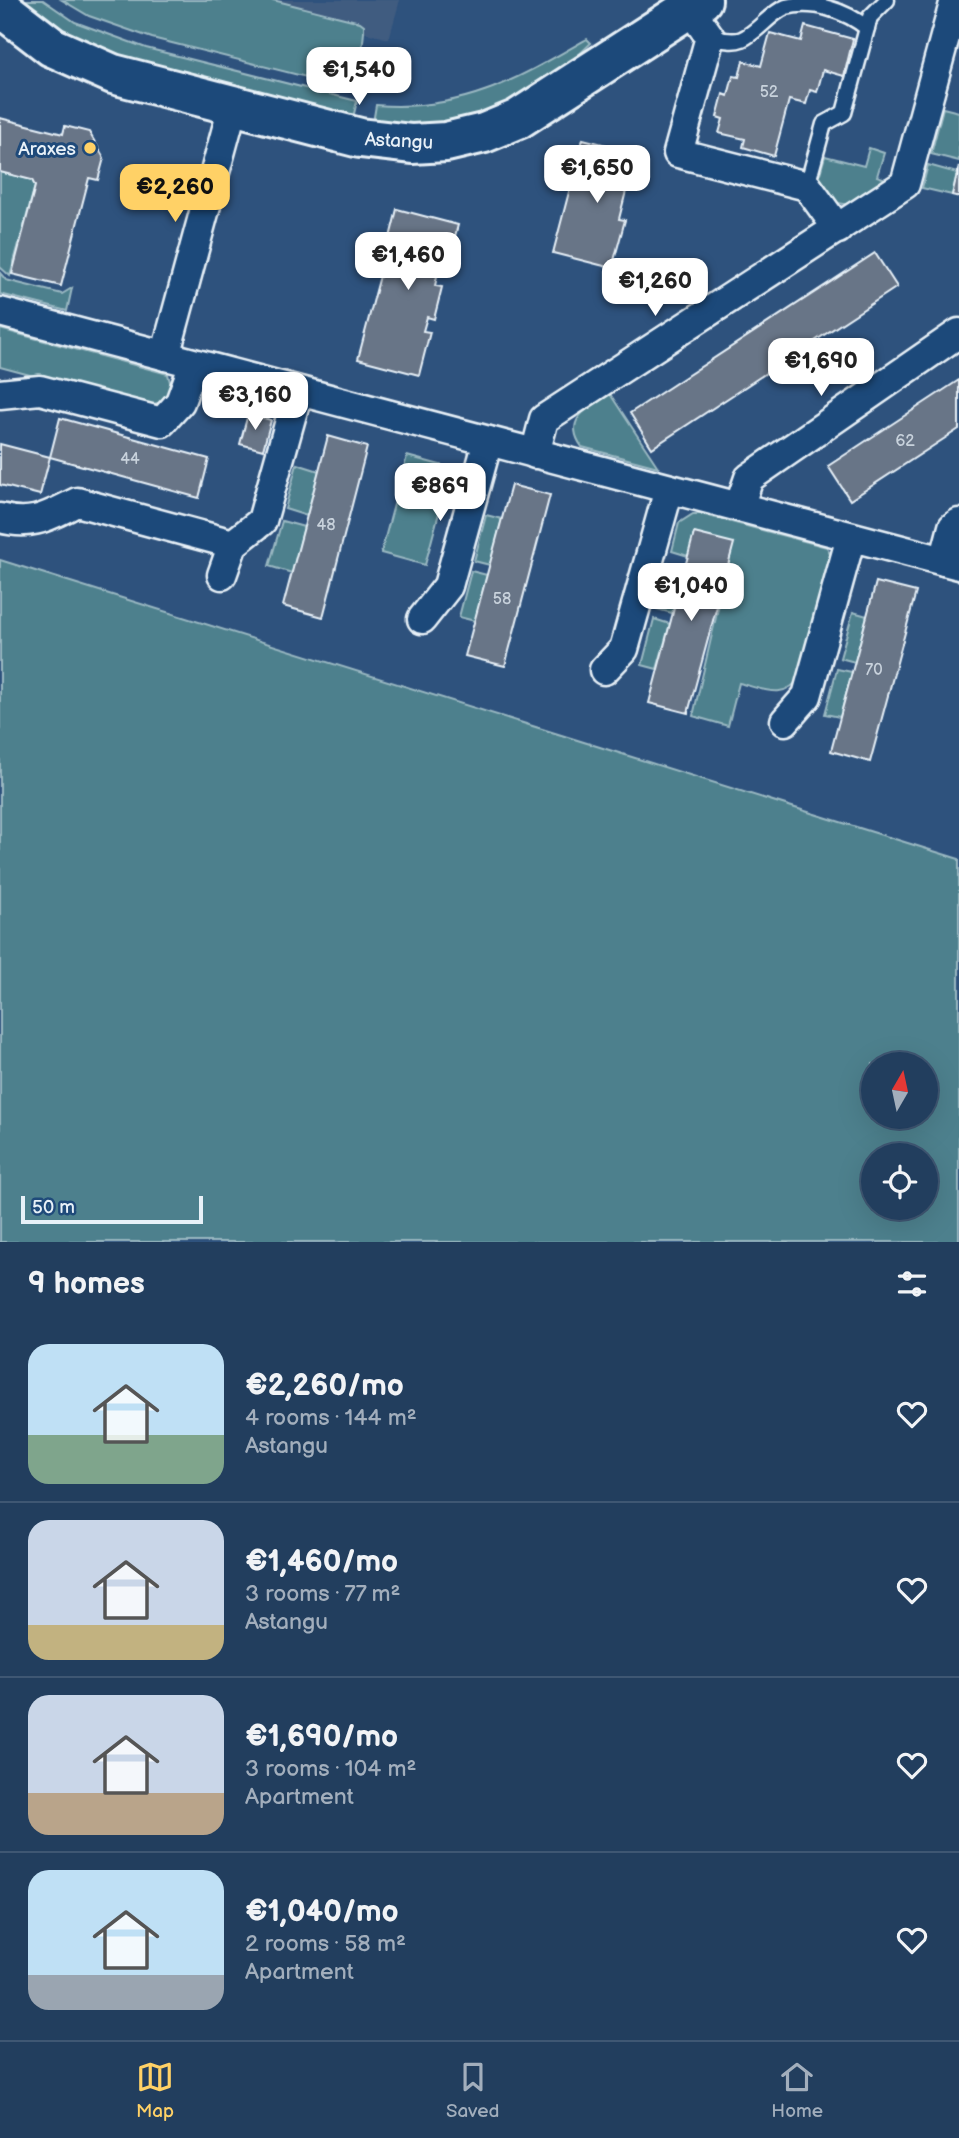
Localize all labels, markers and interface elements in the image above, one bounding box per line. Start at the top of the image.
pin: €1,540 [302,48,416,107]
text: €1,540 [322,56,396,84]
house number: 52 [760,83,779,102]
street label: Astangu [364,128,434,155]
place label: Araxes [18,138,76,161]
marker: Araxes [82,140,98,156]
pin: €1,650 [540,146,654,205]
text: €1,650 [560,154,634,182]
pin: €2,260 [118,164,232,224]
text: €2,260 [136,173,214,201]
pin: €1,460 [351,232,465,292]
text: €1,460 [371,241,445,269]
pin: €1,260 [598,258,712,318]
text: €1,260 [618,267,692,295]
pin: €1,690 [764,338,878,398]
text: €1,690 [784,347,858,375]
pin: €3,160 [198,372,312,432]
text: €3,160 [218,381,292,409]
house number: 62 [895,432,915,451]
house number: 44 [120,450,140,469]
pin: €869 [399,463,481,523]
text: €869 [411,472,469,500]
house number: 48 [316,516,336,535]
pin: €1,040 [634,564,748,623]
text: €1,040 [654,572,728,600]
house number: 58 [493,590,511,609]
house number: 70 [865,661,883,680]
north arrow [861,1052,938,1129]
map controls [861,1052,938,1220]
button: locate [861,1143,938,1220]
scale bar [21,1193,203,1225]
text: 50 m [32,1196,75,1219]
icon: filters [893,1265,931,1303]
text: 9 homes [28,1266,145,1302]
text: €2,260/mo [245,1368,404,1404]
icon: home [84,1372,168,1456]
icon: heart [893,1395,931,1433]
text: 4 rooms · 144 m² [245,1404,417,1432]
text: Astangu [245,1432,328,1460]
text: €1,460/mo [245,1544,398,1580]
icon: home [84,1548,168,1632]
icon: heart [893,1571,931,1609]
text: 3 rooms · 77 m² [245,1580,401,1608]
text: Astangu [245,1608,328,1636]
text: €1,690/mo [245,1719,398,1755]
icon: home [84,1723,168,1807]
icon: heart [893,1746,931,1784]
text: 3 rooms · 104 m² [245,1755,416,1783]
text: Apartment [245,1783,354,1811]
text: €1,040/mo [245,1894,399,1930]
icon: home [84,1898,168,1982]
icon: heart [893,1921,931,1959]
text: 2 rooms · 58 m² [245,1930,406,1958]
text: Apartment [245,1958,354,1986]
tab: Map [136,2058,174,2123]
tab: Saved [446,2058,499,2123]
tab: Home [771,2058,823,2123]

